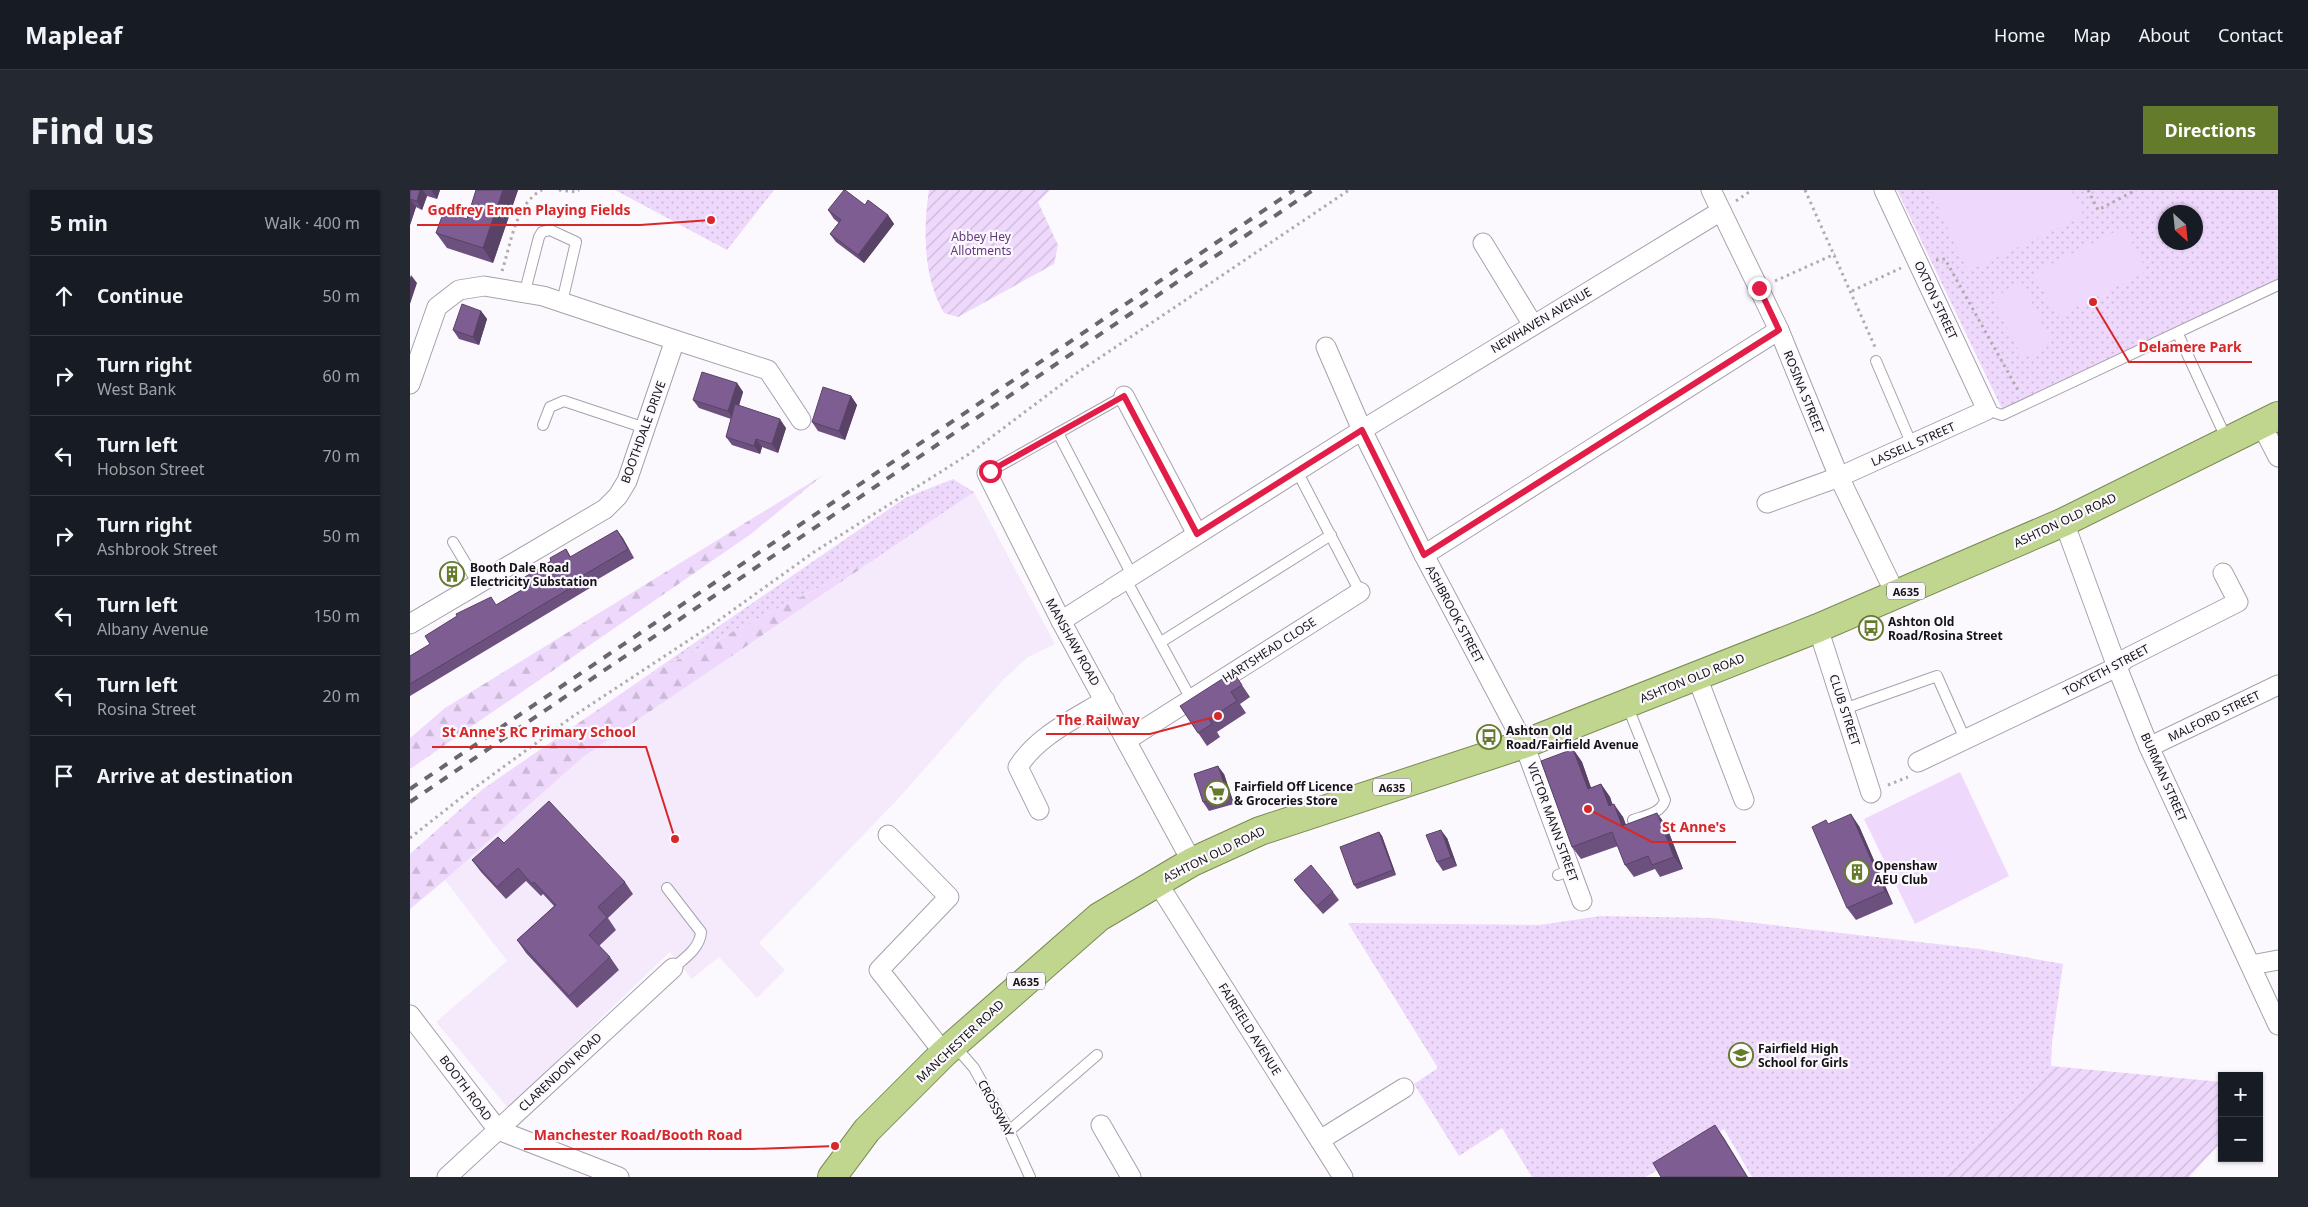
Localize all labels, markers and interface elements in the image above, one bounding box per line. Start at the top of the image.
text: Mapleaf [25,18,122,51]
text: Home [1994,23,2045,47]
text: Map [2073,23,2111,47]
text: About [2139,23,2190,47]
text: Contact [2218,23,2283,47]
button: Directions [2143,106,2278,154]
text: Find us [30,107,154,154]
callout: Godfrey Ermen Playing Fields [417,196,640,225]
text: Godfrey Ermen Playing Fields [428,200,631,219]
north arrow [2158,205,2203,250]
text: 5 min [50,209,108,237]
text: Walk · 400 m [265,212,360,234]
park label: Abbey Hey Allotments [951,228,1012,259]
street label: OXTON STREET [1910,258,1962,342]
route end [1748,277,1771,300]
icon: ahead [50,282,78,310]
text: Continue [97,283,183,309]
street label: NEWHAVEN AVENUE [1487,283,1595,357]
text: 50 m [323,285,360,307]
callout: Delamere Park [2129,333,2252,362]
text: Delamere Park [2138,337,2242,356]
street label: ROSINA STREET [1780,348,1829,436]
text: Turn right [97,352,192,378]
icon: right [50,362,78,390]
text: 60 m [323,365,360,387]
text: West Bank [97,378,176,400]
street label: BOOTHDALE DRIVE [617,378,669,486]
street label: LASSELL STREET [1868,418,1958,470]
text: Turn left [97,432,178,458]
icon: left [50,442,78,470]
text: 70 m [323,445,360,467]
text: Hobson Street [97,458,204,480]
route start [979,460,1002,483]
street label: ASHTON OLD ROAD [2011,489,2119,551]
text: Turn right [97,512,192,538]
icon: right [50,522,78,550]
text: 50 m [323,525,360,547]
text: Ashbrook Street [97,538,218,560]
place label: Booth Dale Road Electricity Substation [470,559,597,590]
building icon: Booth Dale Road Electricity Substation [439,561,465,587]
street label: ASHBROOK STREET [1422,562,1488,666]
road number: A635 [1887,582,1925,600]
text: Turn left [97,592,178,618]
street label: MANSHAW ROAD [1042,595,1104,689]
icon: left [50,602,78,630]
text: 150 m [313,605,360,627]
street label: HARTSHEAD CLOSE [1219,613,1319,687]
place label: Ashton Old Road/Rosina Street [1888,613,2003,644]
bus stop icon: Ashton Old Road/Rosina Street [1858,615,1884,641]
text: Albany Avenue [97,618,209,640]
street label: TOXTETH STREET [2060,640,2152,700]
street label: ASHTON OLD ROAD [1637,649,1747,707]
text: Turn left [97,672,178,698]
street label: CLUB STREET [1825,672,1865,748]
icon: left [50,682,78,710]
text: 20 m [323,685,360,707]
street label: MALFORD STREET [2165,686,2263,746]
text: Rosina Street [97,698,196,720]
callout: The Railway [1046,705,1150,734]
text: The Railway [1056,710,1140,729]
callout: St Anne's RC Primary School [432,718,646,747]
text: St Anne's RC Primary School [442,722,636,741]
place label: Ashton Old Road/Fairfield Avenue [1506,722,1639,753]
bus stop icon: Ashton Old Road/Fairfield Avenue [1476,724,1502,750]
street label: BURMAN STREET [2137,730,2191,824]
street label: VICTOR MANN STREET [1523,760,1583,884]
icon: arrive [50,762,78,790]
text: Arrive at destination [97,763,293,789]
place label: Fairfield Off Licence & Groceries Store [1234,778,1353,809]
road number: A635 [1373,778,1411,796]
supermarket icon: Fairfield Off Licence & Groceries Store [1204,780,1230,806]
callout: St Anne's [1652,813,1736,842]
text: St Anne's [1662,817,1726,836]
street label: ASHTON OLD ROAD [1160,822,1268,886]
place label: Openshaw AEU Club [1874,857,1938,888]
building icon: Openshaw AEU Club [1844,859,1870,885]
road number: A635 [1007,972,1045,989]
street label: FAIRFIELD AVENUE [1215,980,1285,1078]
street label: MANCHESTER ROAD [912,996,1008,1086]
street label: CLARENDON ROAD [515,1029,606,1115]
place label: Fairfield High School for Girls [1758,1040,1848,1071]
school or university icon: Fairfield High School for Girls [1728,1042,1754,1068]
street label: BOOTH ROAD [436,1052,496,1124]
map controls [2218,1072,2263,1162]
button: + [2218,1072,2263,1117]
street label: CROSSWAY [974,1077,1018,1140]
button: − [2218,1117,2263,1162]
callout: Manchester Road/Booth Road [524,1120,752,1149]
text: Manchester Road/Booth Road [534,1125,742,1144]

